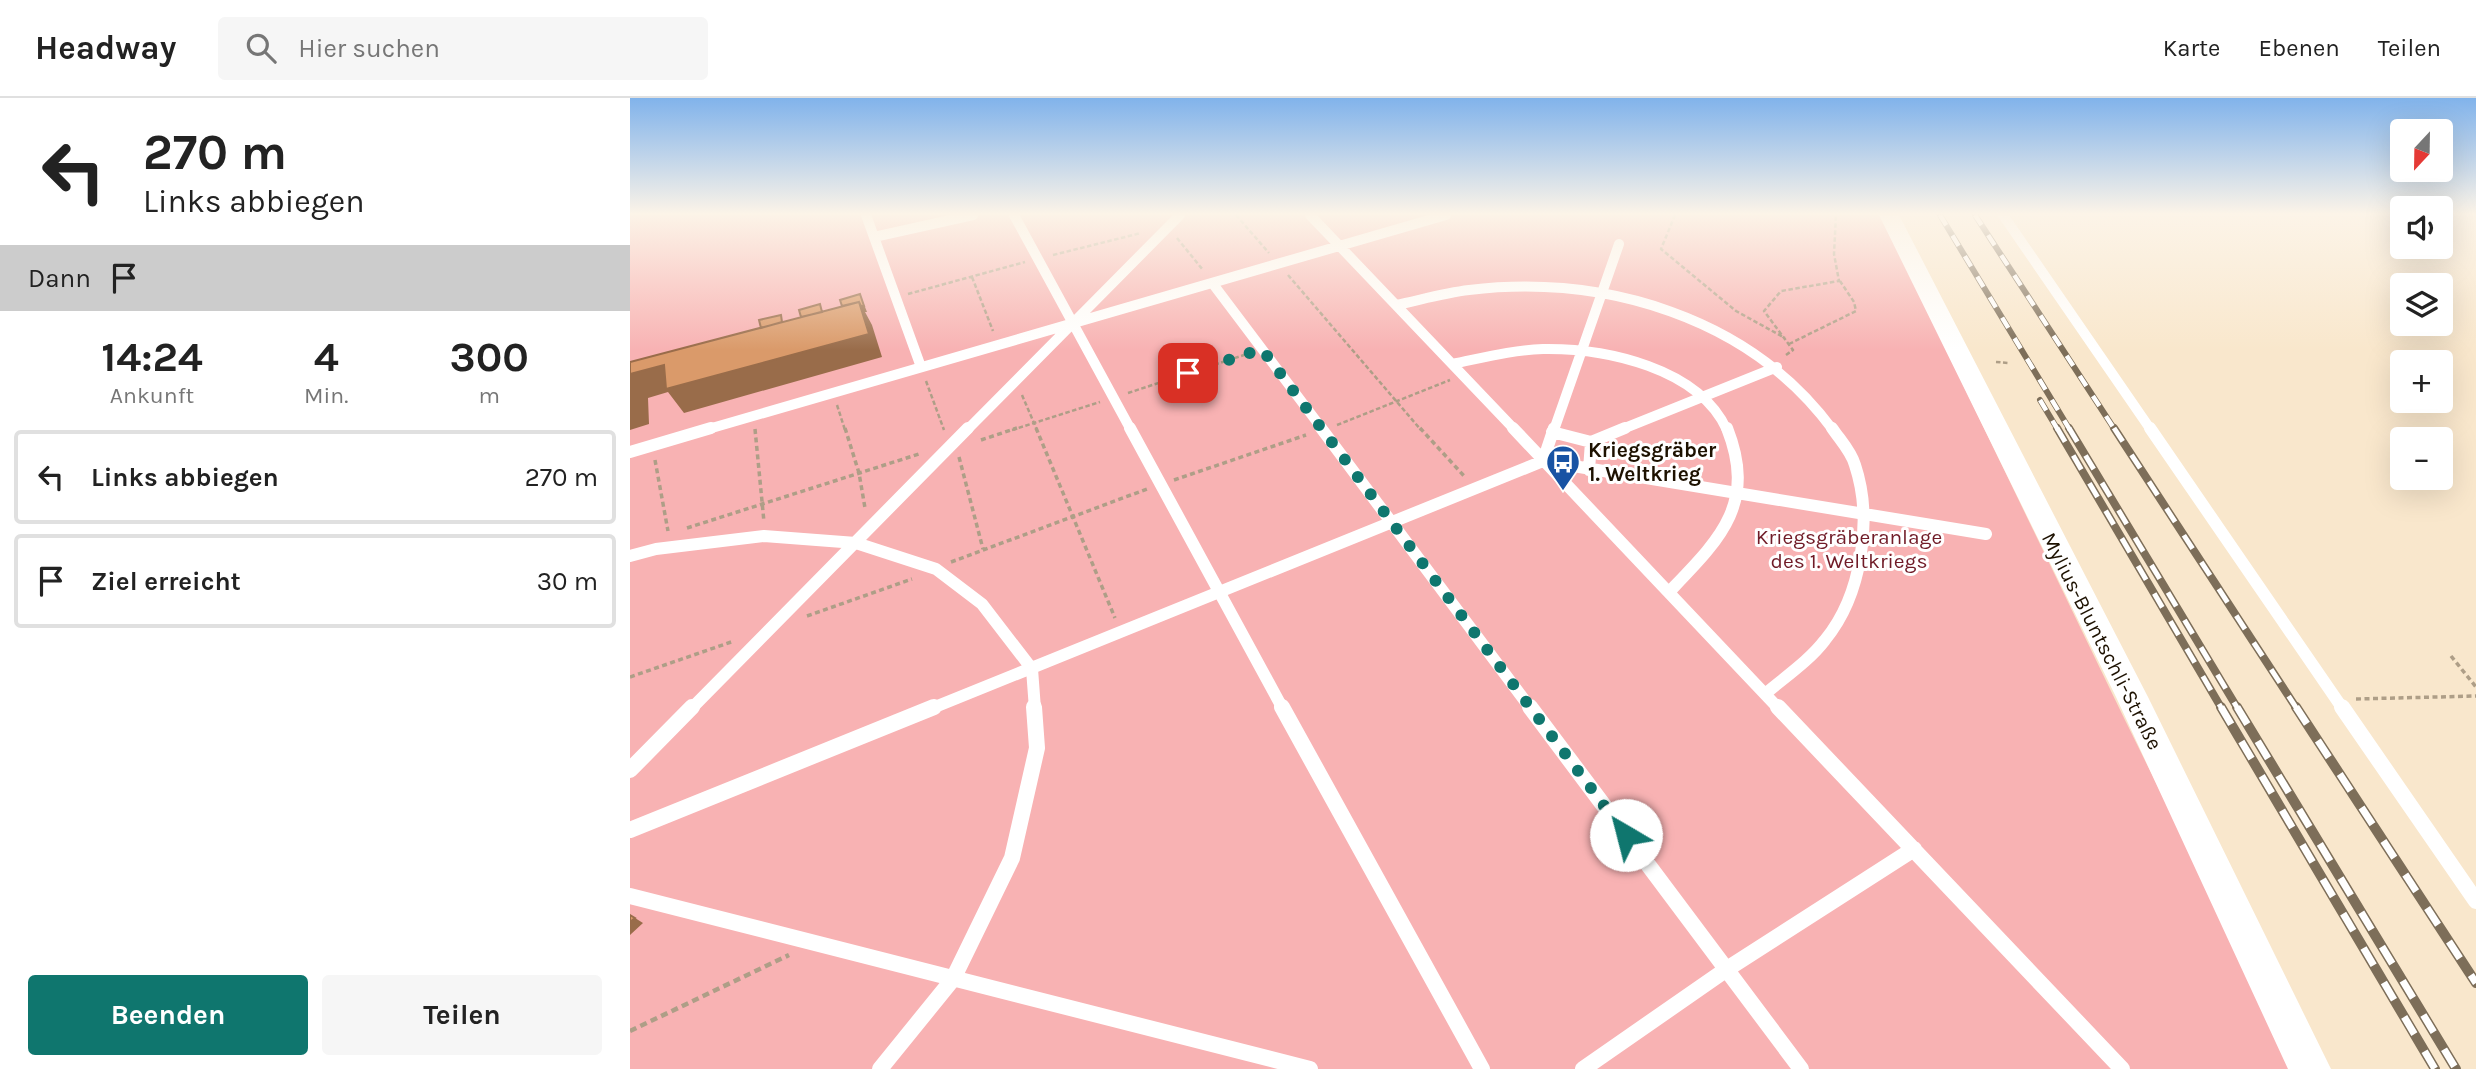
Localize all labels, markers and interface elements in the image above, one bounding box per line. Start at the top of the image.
search box [218,17,708,80]
text: Headway [35,29,176,67]
icon: search [242,29,280,67]
text: Hier suchen [298,33,440,64]
text: Karte [2163,34,2220,62]
text: Ebenen [2258,34,2340,62]
text: Teilen [2378,34,2441,62]
north arrow [2390,119,2454,182]
map controls [2390,119,2453,490]
text: 270 m [143,124,287,181]
icon: left [28,126,119,217]
text: Links abbiegen [143,183,365,220]
button: sound [2390,196,2453,259]
icon: arrive [105,259,143,297]
text: Dann [28,263,91,294]
button: layers [2390,273,2453,336]
text: 14:24 [101,332,203,382]
text: 4 [314,332,339,382]
text: 300 [450,332,529,382]
pin [1158,343,1218,403]
button: + [2390,350,2453,413]
icon: arrive [1169,354,1207,392]
text: Ankunft [110,382,194,409]
text: Min. [304,382,348,409]
text: m [478,382,500,409]
button: − [2390,427,2453,490]
place label: Kriegsgräber 1. Weltkrieg [1588,438,1717,486]
bus stop icon: Kriegsgräber 1. Weltkrieg [1544,443,1582,492]
icon: left [32,458,70,496]
text: Links abbiegen [91,462,279,493]
text: 270 m [525,462,598,493]
park label: Kriegsgräberanlage des 1. Weltkriegs [1756,525,1942,573]
street label: Mylius-Bluntschli-Straße [2037,528,2167,754]
icon: arrive [32,562,70,600]
text: Ziel erreicht [91,566,241,597]
text: 30 m [537,566,598,597]
position arrow [1589,798,1663,872]
button: Beenden [28,975,308,1055]
button: Teilen [322,975,602,1055]

